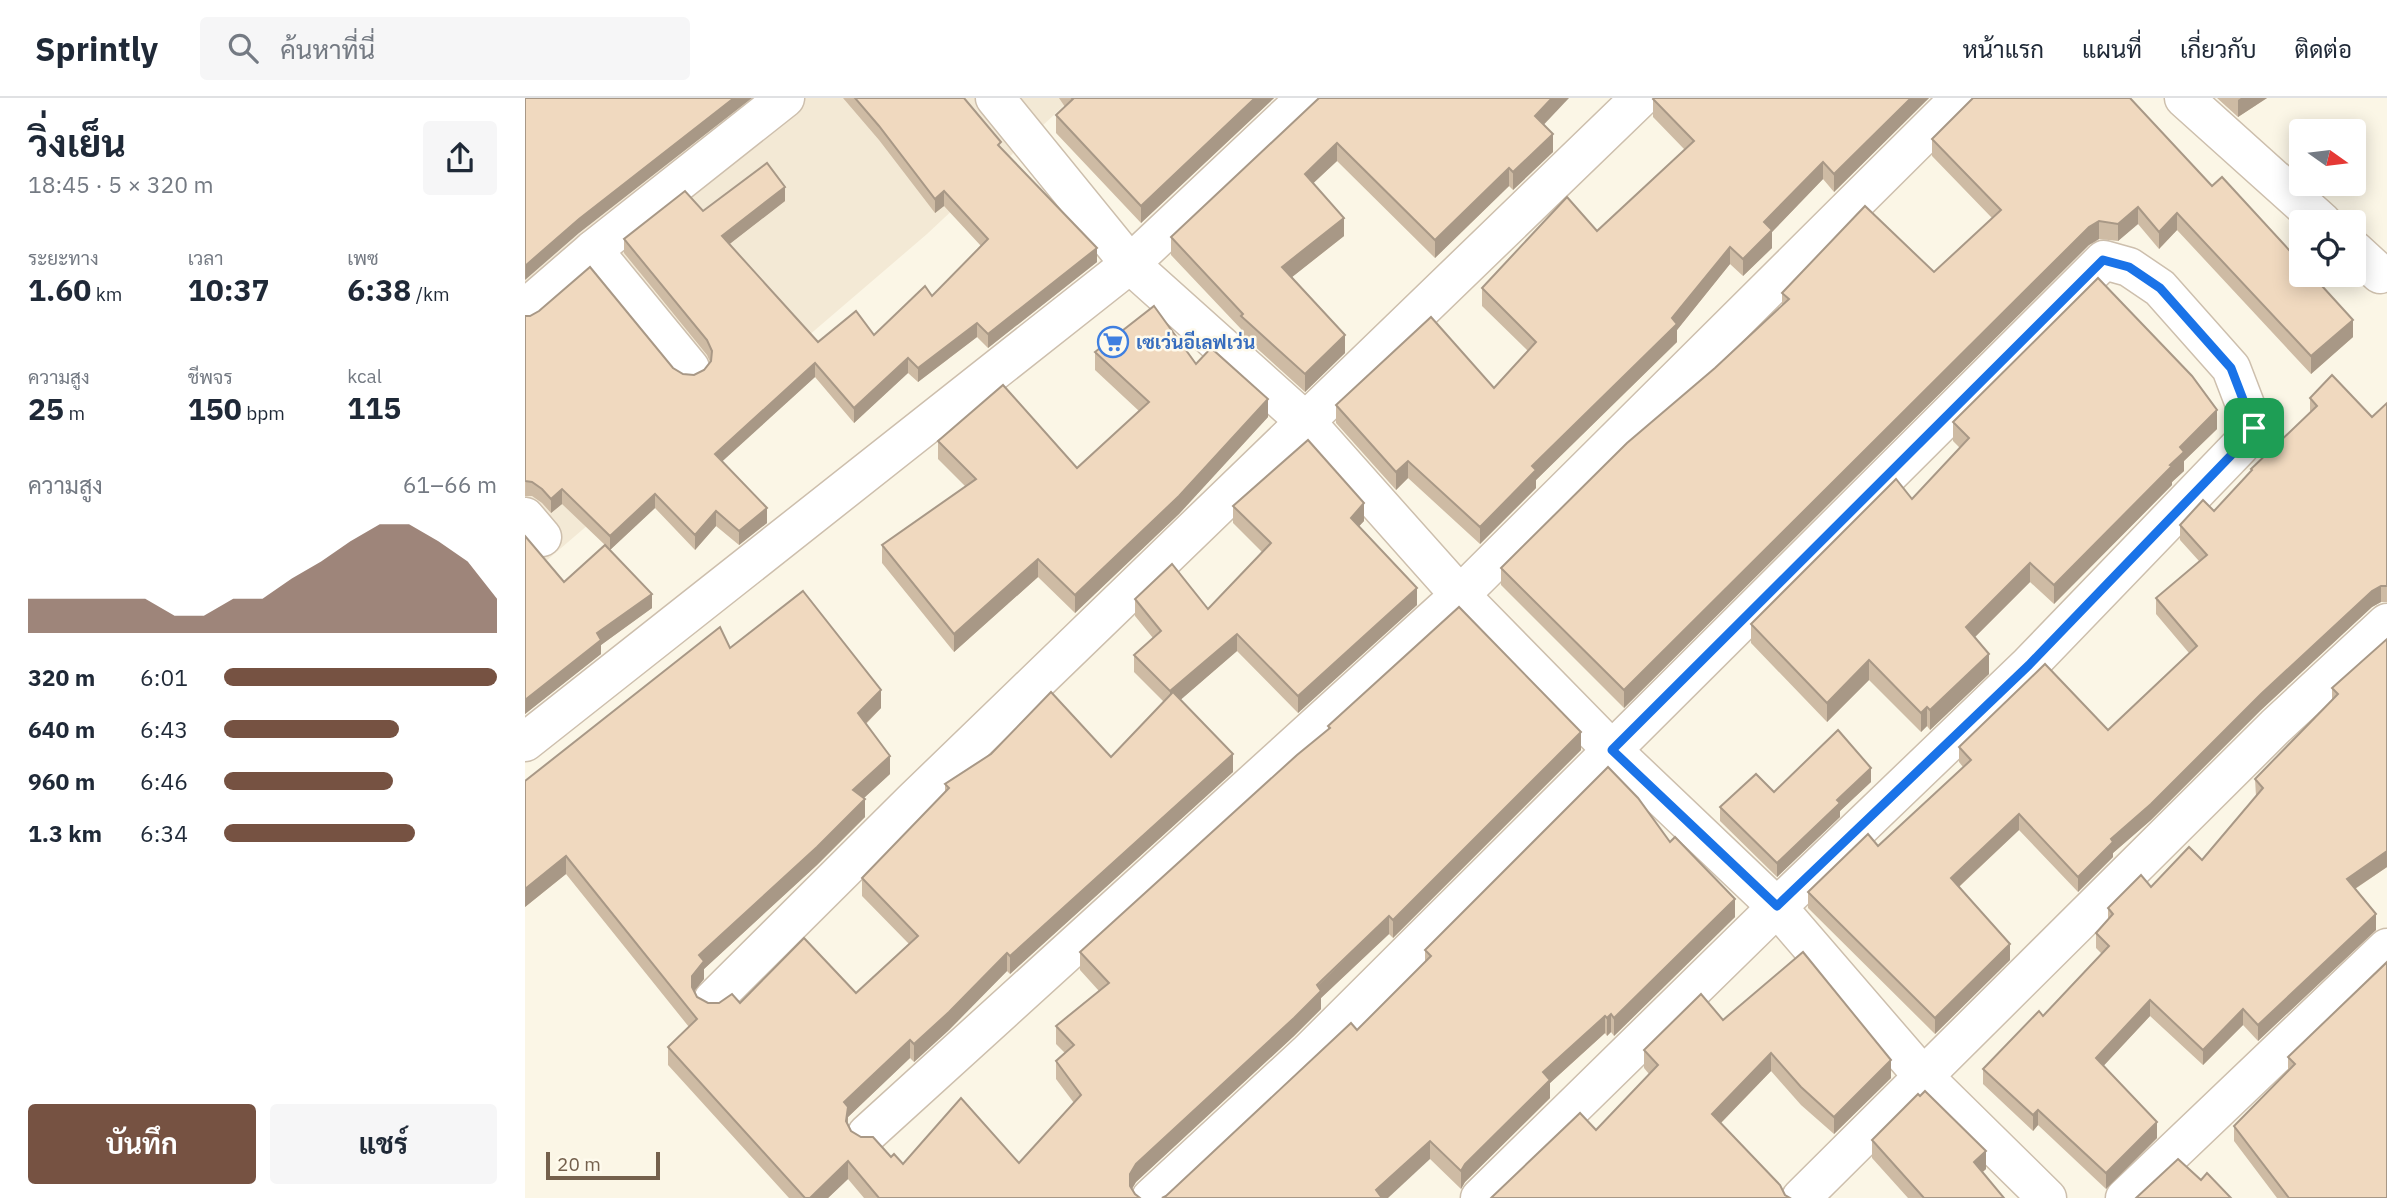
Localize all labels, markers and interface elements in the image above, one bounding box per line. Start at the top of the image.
search box [200,17,690,80]
text: Sprintly [35,27,158,70]
icon: search [224,29,262,67]
text: ค้นหาที่นี่ [280,32,375,66]
text: หน้าแรก [1963,33,2044,65]
text: แผนที่ [2082,33,2142,65]
text: เกี่ยวกับ [2180,33,2257,65]
text: ติดต่อ [2295,33,2352,65]
text: วิ่งเย็น [28,118,126,167]
north arrow [2289,119,2366,196]
map controls [2289,119,2366,287]
button: share [423,121,497,195]
text: 18:45 · 5 × 320 m [28,169,214,199]
button: locate [2289,210,2366,287]
text: ระยะทาง [28,246,99,270]
text: เวลา [188,246,224,270]
text: เพซ [347,246,379,270]
text: 1.60 [28,270,91,309]
text: 10:37 [188,270,270,309]
text: 6:38 [347,270,411,309]
text: km [91,282,122,306]
text: /km [411,282,450,306]
supermarket icon: เซเว่นอีเลฟเว่น [1096,325,1130,359]
place label: เซเว่นอีเลฟเว่น [1136,330,1255,354]
text: kcal [347,364,382,388]
text: ความสูง [28,365,90,389]
text: ชีพจร [188,365,233,389]
text: 115 [347,388,401,427]
text: 25 [28,389,64,428]
text: 150 [188,389,242,428]
pin [2224,398,2284,458]
text: m [64,401,85,425]
text: bpm [242,401,285,425]
icon: arrive [2235,409,2273,447]
text: 61–66 m [403,469,497,499]
text: ความสูง [28,470,103,500]
text: 320 m [28,662,95,692]
text: 6:01 [140,662,188,692]
text: 640 m [28,714,95,744]
text: 6:43 [140,714,188,744]
text: 960 m [28,766,95,796]
text: 6:46 [140,766,188,796]
text: 1.3 km [28,818,102,848]
text: 6:34 [140,818,188,848]
button: บันทึก [28,1104,256,1184]
button: แชร์ [270,1104,497,1184]
scale bar [546,1149,660,1181]
text: 20 m [557,1152,601,1176]

